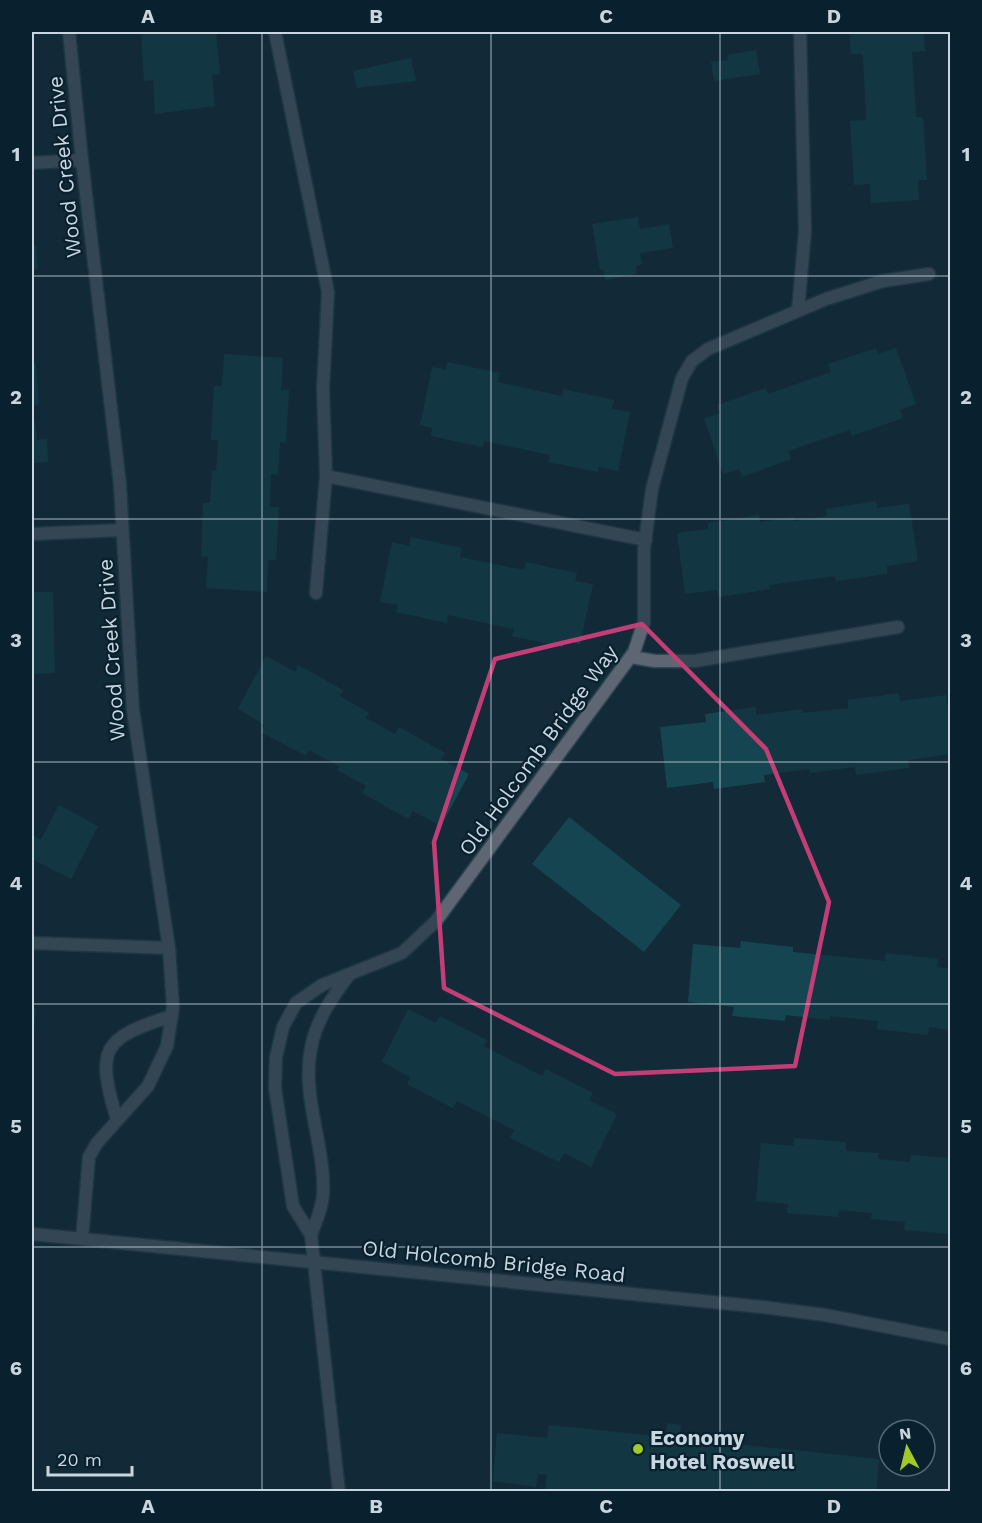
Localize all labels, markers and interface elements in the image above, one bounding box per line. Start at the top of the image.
text: A [141,4,155,28]
text: B [369,4,383,28]
text: C [599,4,613,28]
text: D [827,4,841,28]
street label: Wood Creek Drive [42,75,86,259]
text: 1 [12,142,20,166]
text: 1 [962,142,970,166]
text: 2 [10,385,22,409]
text: 2 [960,385,972,409]
street label: Wood Creek Drive [92,558,130,742]
text: 3 [10,628,22,652]
text: 3 [960,628,972,652]
street label: Old Holcomb Bridge Way [453,640,623,860]
text: 4 [10,871,23,895]
text: 4 [960,871,973,895]
text: 5 [10,1114,22,1138]
text: 5 [960,1114,972,1138]
street label: Old Holcomb Bridge Road [361,1235,627,1287]
text: 6 [10,1356,22,1380]
text: 6 [960,1356,972,1380]
north arrow [877,1418,937,1478]
text: N [898,1423,912,1444]
place label: Economy Hotel Roswell [650,1425,794,1474]
scale bar [48,1439,132,1477]
marker: Economy Hotel Roswell [631,1442,645,1456]
text: 20 m [57,1449,102,1470]
text: A [141,1494,155,1518]
text: B [369,1494,383,1518]
text: C [599,1494,613,1518]
text: D [827,1494,841,1518]

